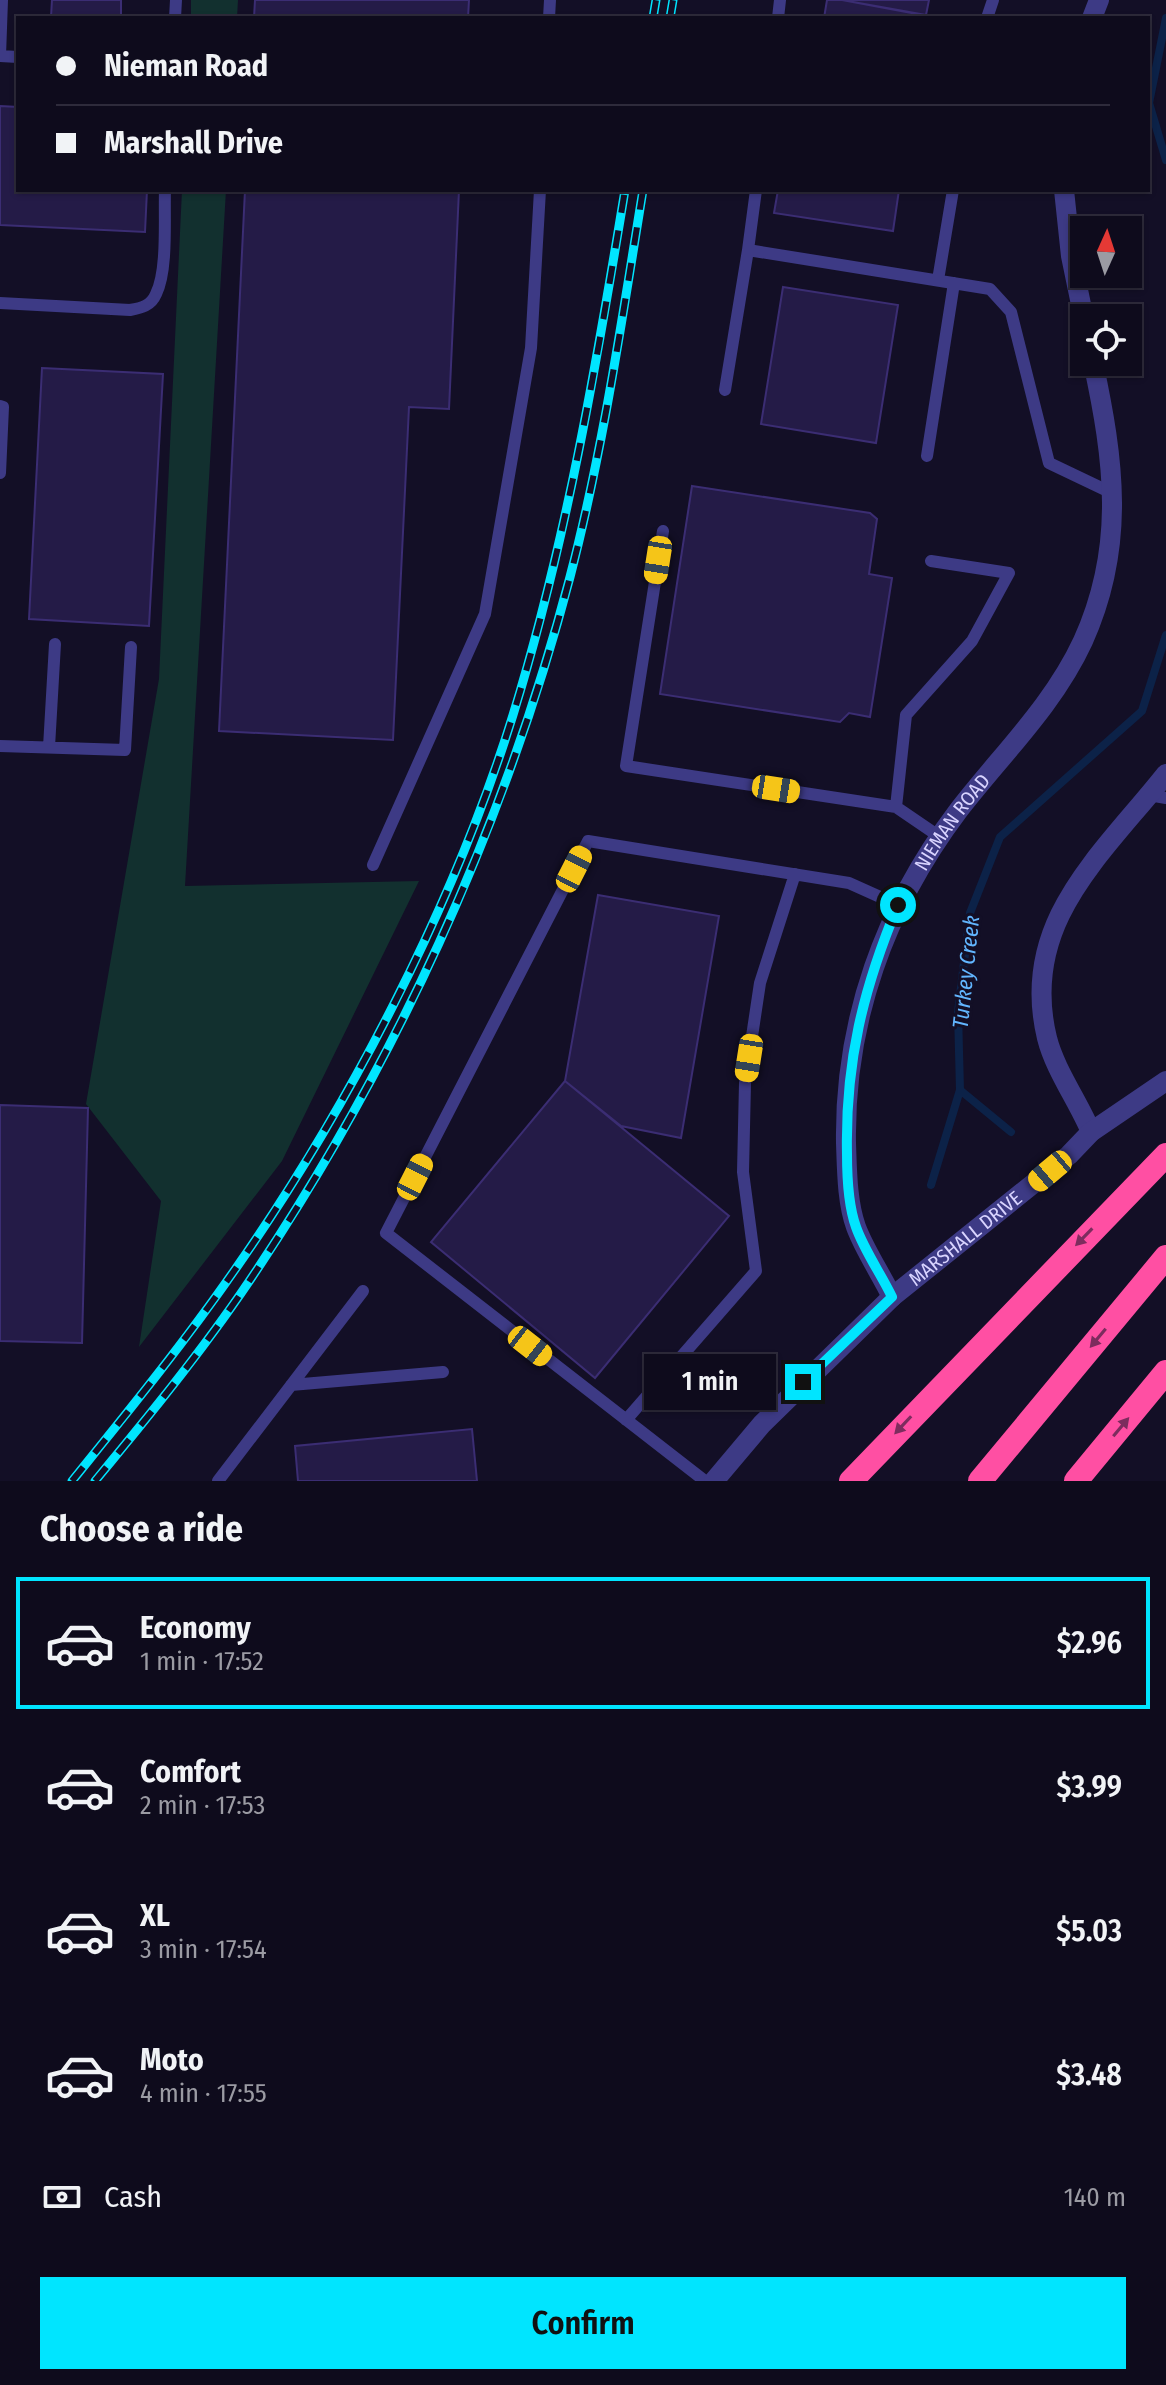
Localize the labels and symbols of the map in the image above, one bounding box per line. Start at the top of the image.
north arrow [1070,216,1142,288]
car [642,534,674,586]
street label: NIEMAN ROAD [909,769,995,875]
car [750,773,802,805]
car [552,842,596,896]
route start [880,887,916,923]
water label: Turkey Creek [947,914,985,1030]
car [733,1032,765,1084]
car [1024,1146,1076,1196]
car [393,1150,437,1204]
street label: MARSHALL DRIVE [904,1186,1026,1291]
one-way arrow [1075,1227,1093,1246]
car [504,1322,556,1370]
one-way arrow [1090,1328,1107,1348]
callout: 1 min [643,1354,775,1410]
route end [785,1364,821,1400]
one-way arrow [895,1415,913,1434]
one-way arrow [1112,1417,1129,1437]

